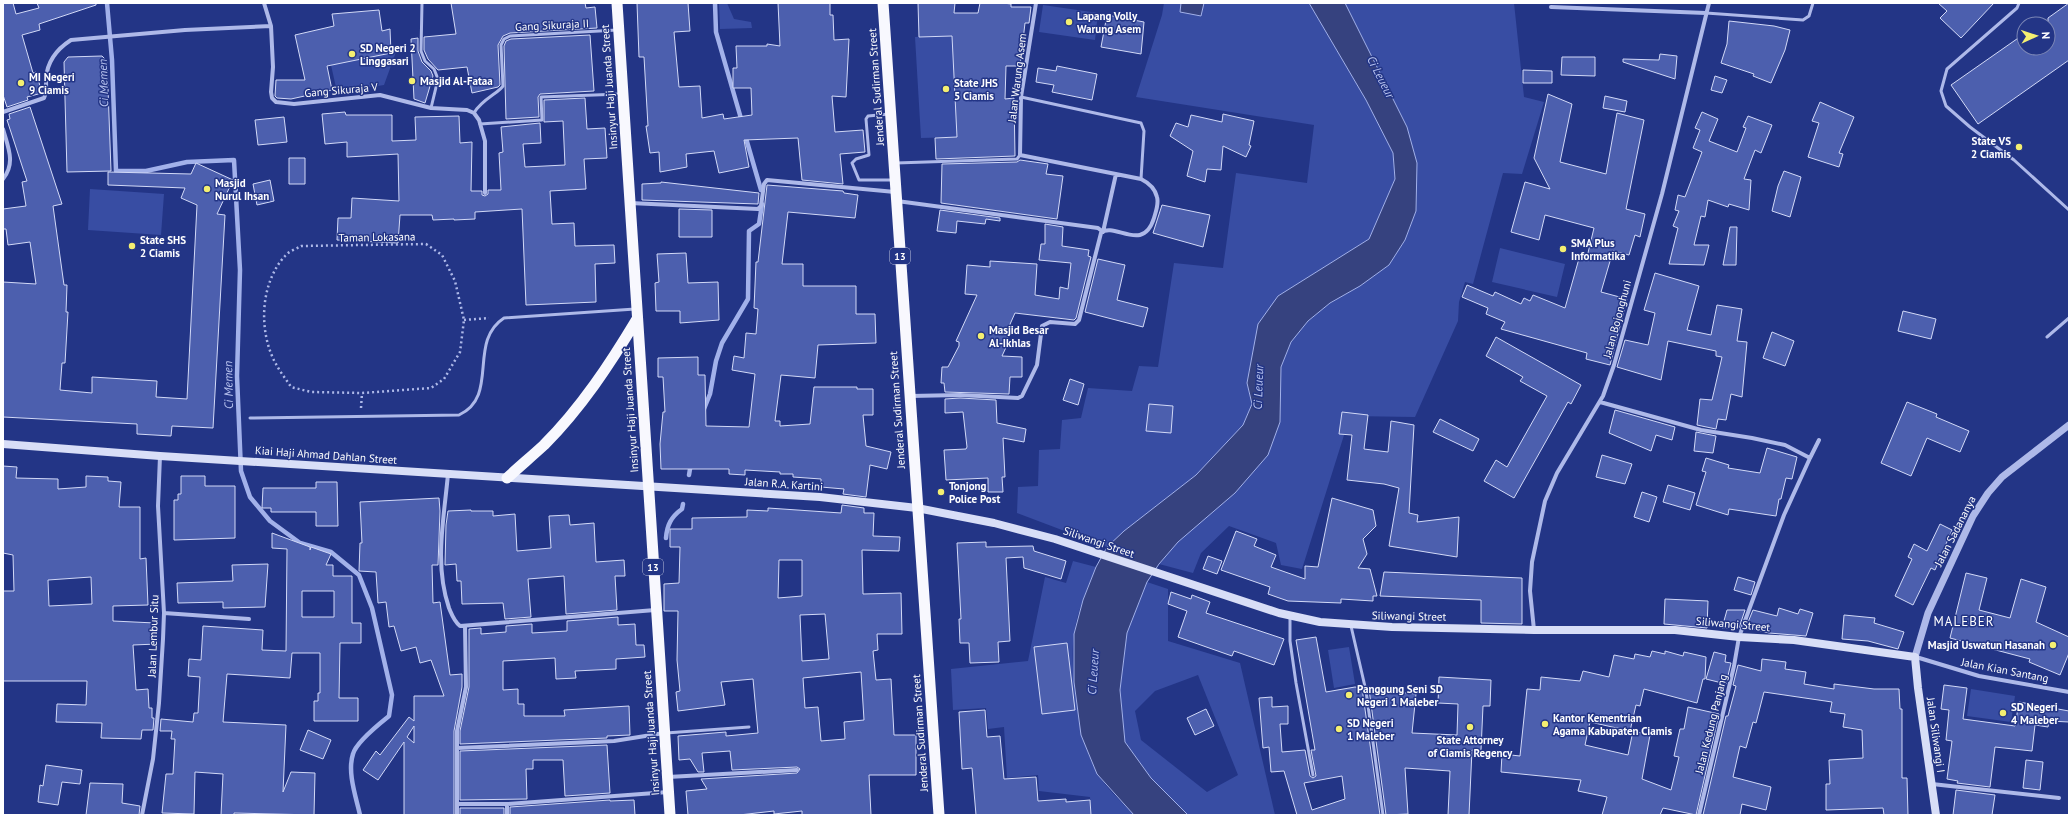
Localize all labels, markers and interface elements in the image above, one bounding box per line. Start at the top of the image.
place label: Lapang Volly Warung Asem [1077,9,1141,36]
street label: Gang Sikuraja II [515,16,589,34]
north arrow [2016,16,2056,56]
marker: Lapang Volly Warung Asem [1064,17,1074,27]
street label: Insinyur Haji Juanda Street [598,24,620,150]
street label: Jenderal Sudirman Street [865,28,887,147]
text: N [2039,31,2053,39]
street label: Jalan Warung Asem [1004,32,1029,124]
place label: SD Negeri 2 Linggasari [360,41,416,68]
marker: SD Negeri 2 Linggasari [347,49,357,59]
water label: Ci Leueur [1364,53,1398,102]
water label: Ci Memen [95,59,111,107]
place label: MI Negeri 9 Ciamis [29,70,75,97]
place label: Masjid Al-Fataa [420,74,493,88]
marker: Masjid Al-Fataa [407,76,417,86]
place label: State JHS 5 Ciamis [954,76,998,103]
marker: MI Negeri 9 Ciamis [16,78,26,88]
street label: Gang Sikuraja V [304,80,379,100]
marker: State JHS 5 Ciamis [941,84,951,94]
place label: State VS 2 Ciamis [1971,134,2011,161]
marker: State VS 2 Ciamis [2014,142,2024,152]
place label: Masjid Nurul Ihsan [215,176,269,203]
marker: Masjid Nurul Ihsan [202,184,212,194]
street label: Taman Lokasana [338,229,416,245]
place label: State SHS 2 Ciamis [140,233,186,260]
place label: SMA Plus Informatika [1571,236,1625,263]
marker: State SHS 2 Ciamis [127,241,137,251]
marker: SMA Plus Informatika [1558,244,1568,254]
road number: 13 [890,248,910,264]
street label: Jalan Bojonghuni [1600,278,1634,361]
place label: Masjid Besar Al-Ikhlas [989,323,1049,350]
marker: Masjid Besar Al-Ikhlas [976,331,986,341]
street label: Insinyur Haji Juanda Street [619,347,641,473]
street label: Jenderal Sudirman Street [886,351,908,470]
water label: Ci Memen [220,361,236,409]
water label: Ci Leueur [1250,363,1266,410]
street label: Kiai Haji Ahmad Dahlan Street [254,443,398,467]
street label: Jalan R.A. Kartini [744,474,823,494]
place label: Tonjong Police Post [949,479,1000,506]
marker: Tonjong Police Post [936,487,946,497]
street label: Jalan Sadananya [1931,494,1979,569]
street label: Siliwangi Street [1062,523,1137,561]
road number: 13 [643,559,663,575]
street label: Jalan Lembur Situ [145,594,161,679]
street label: Siliwangi Street [1372,608,1447,624]
district label: MALEBER [1934,613,1994,630]
street label: Siliwangi Street [1695,614,1771,634]
place label: Masjid Uswatun Hasanah [1928,638,2045,652]
marker: Masjid Uswatun Hasanah [2048,640,2058,650]
water label: Ci Leueur [1084,648,1102,695]
street label: Jalan Kian Santang [1959,654,2050,685]
street label: Insinyur Haji Juanda Street [640,670,662,796]
street label: Jalan Kedung Panjang [1692,673,1730,776]
street label: Jenderal Sudirman Street [909,674,931,793]
place label: Panggung Seni SD Negeri 1 Maleber [1357,682,1443,709]
marker: Panggung Seni SD Negeri 1 Maleber [1344,690,1354,700]
street label: Jalan Siliwangi I [1924,696,1948,773]
place label: SD Negeri 4 Maleber [2011,700,2059,727]
marker: SD Negeri 4 Maleber [1998,708,2008,718]
place label: Kantor Kementrian Agama Kabupaten Ciamis [1553,711,1673,738]
place label: SD Negeri 1 Maleber [1347,716,1395,743]
marker: Kantor Kementrian Agama Kabupaten Ciamis [1540,719,1550,729]
marker: State Attorney of Ciamis Regency [1465,722,1475,732]
marker: SD Negeri 1 Maleber [1334,724,1344,734]
place label: State Attorney of Ciamis Regency [1428,733,1513,760]

